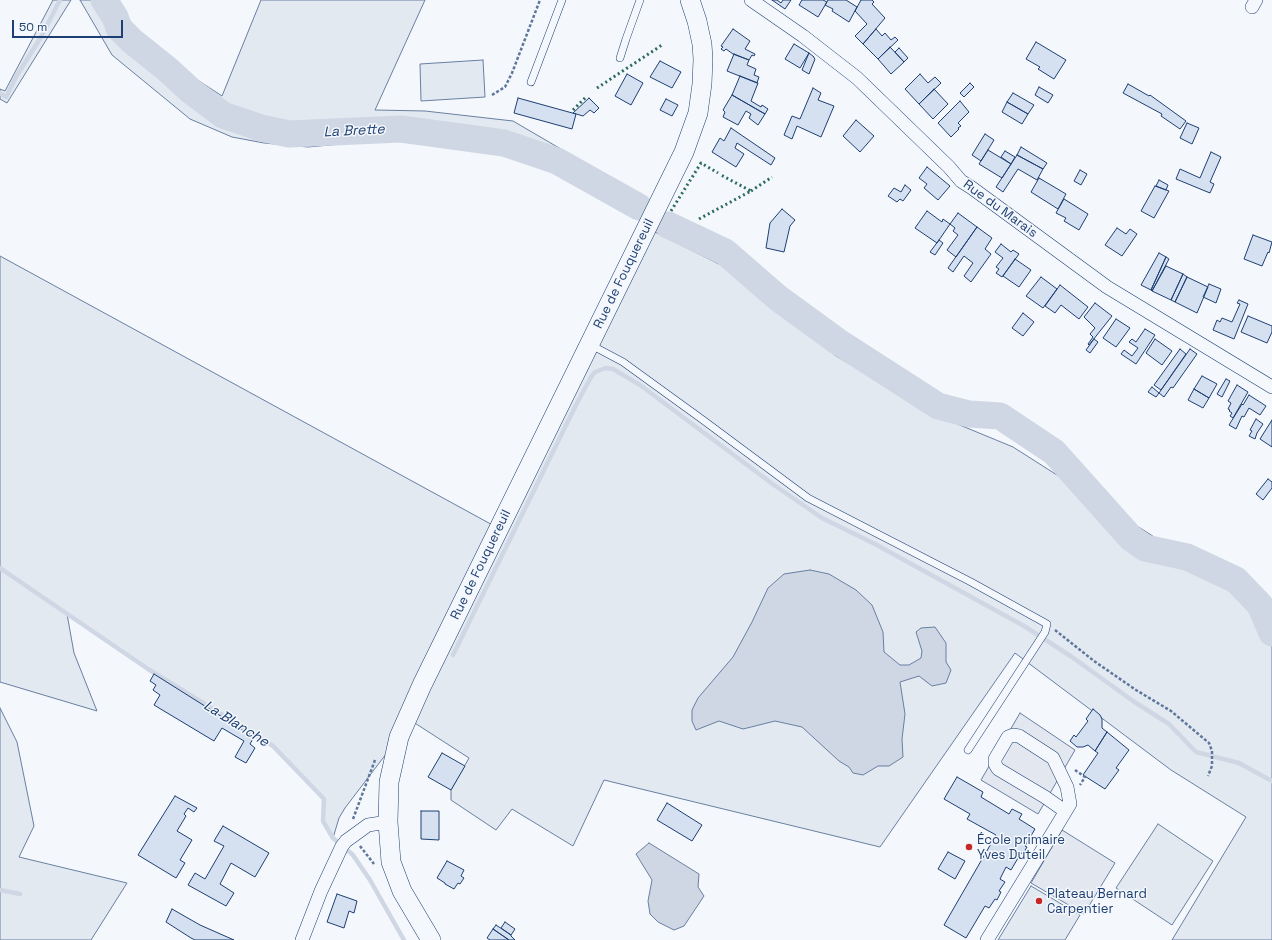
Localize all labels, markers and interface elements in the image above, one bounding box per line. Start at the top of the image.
scale bar [14,12,125,38]
text: 50 m [19,19,47,35]
water label: La Brette [323,121,385,141]
street label: Rue du Marais [960,177,1040,241]
street label: Rue de Fouquereuil [591,217,657,331]
street label: Rue de Fouquereuil [448,508,514,622]
water label: La Blanche [200,697,272,751]
place label: École primaire Yves Duteil [977,832,1065,863]
marker: École primaire Yves Duteil [964,842,974,852]
place label: Plateau Bernard Carpentier [1047,886,1147,917]
marker: Plateau Bernard Carpentier [1034,896,1044,906]

